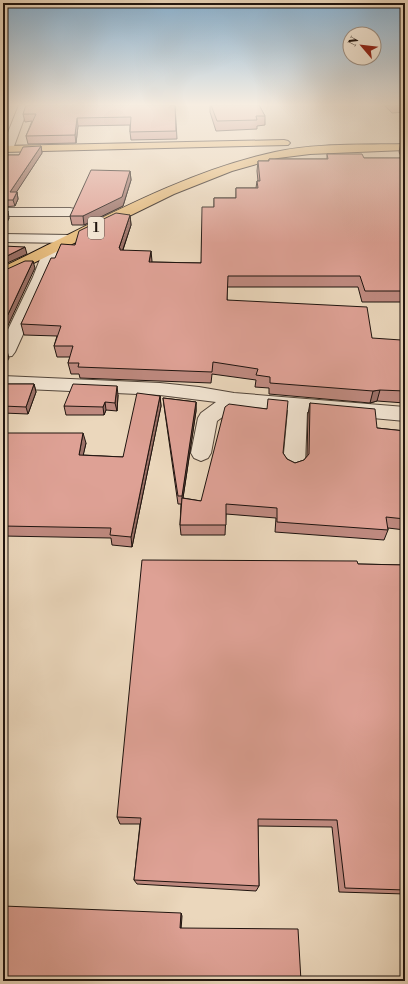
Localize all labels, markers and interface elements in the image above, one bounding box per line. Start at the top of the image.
north arrow [342,26,382,66]
text: N [346,34,362,49]
road number: 1 [88,217,104,239]

